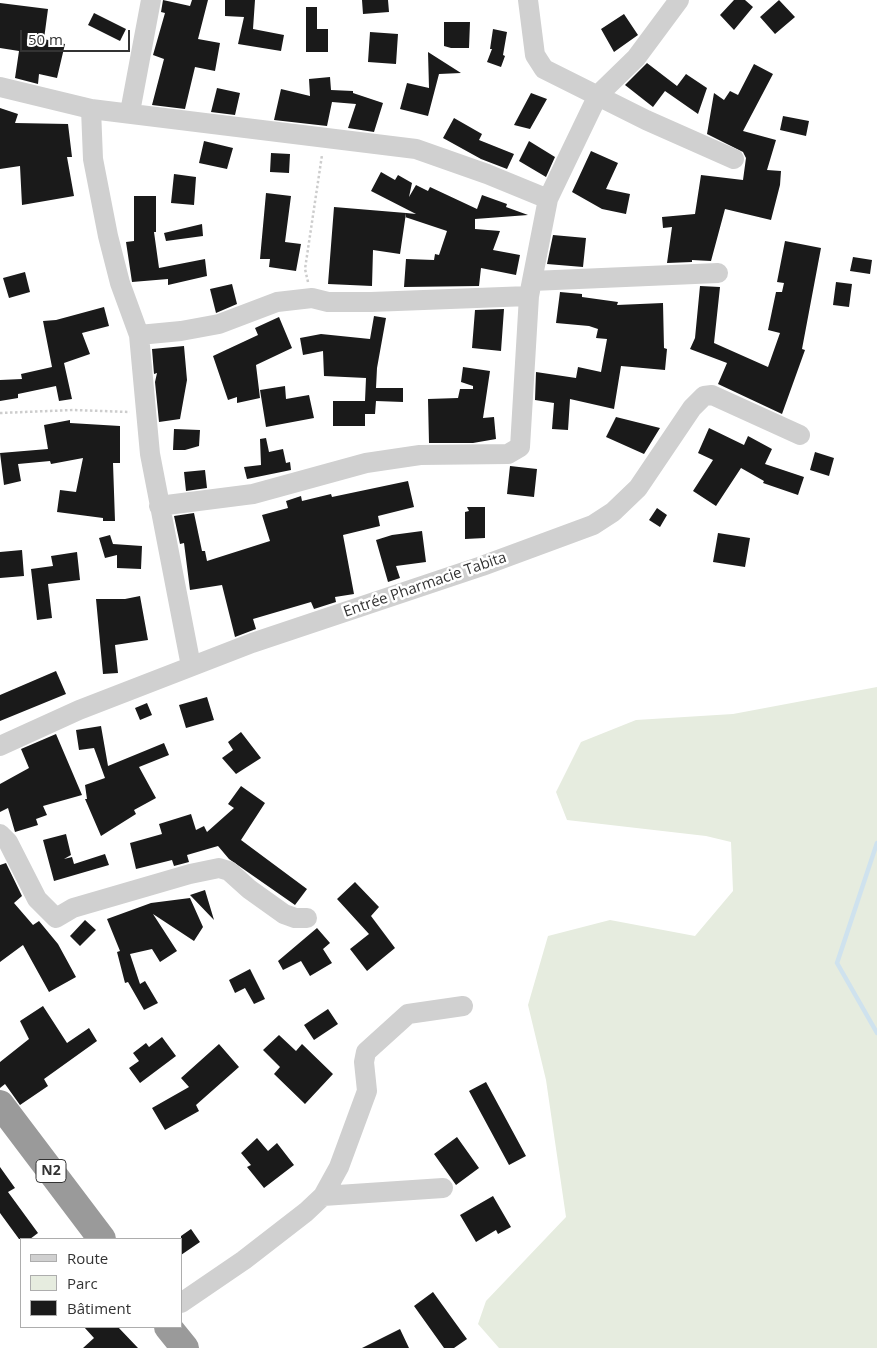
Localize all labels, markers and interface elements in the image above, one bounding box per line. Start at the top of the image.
scale bar [22,20,132,52]
text: 50 m [28,29,63,49]
street label: Entrée Pharmacie Tabita [341,549,509,621]
road number: N2 [36,1160,66,1182]
legend [20,1238,182,1328]
text: Route [67,1248,108,1268]
text: Parc [67,1273,98,1293]
text: Bâtiment [67,1298,131,1318]

